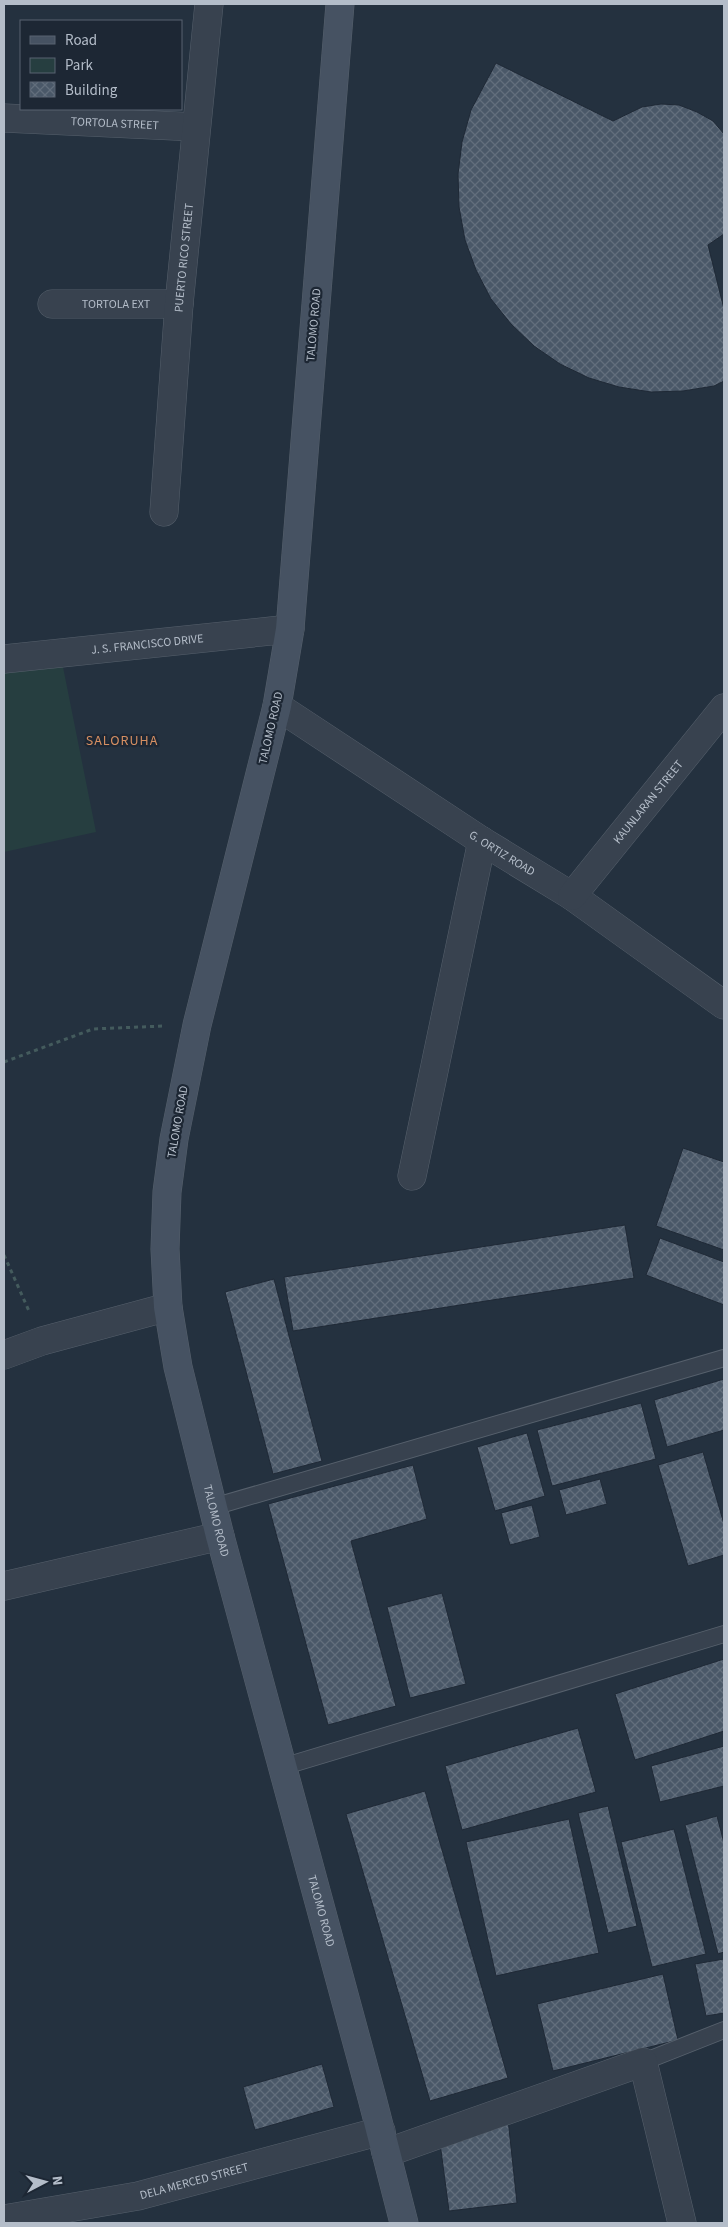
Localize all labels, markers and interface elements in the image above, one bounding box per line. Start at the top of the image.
legend [20,20,182,110]
text: Road [65,30,97,51]
text: Park [65,55,94,76]
text: Building [65,80,118,101]
street label: TORTOLA STREET [70,113,160,134]
street label: PUERTO RICO STREET [170,202,198,313]
street label: TALOMO ROAD [302,288,326,362]
street label: TORTOLA EXT [82,296,151,313]
street label: J. S. FRANCISCO DRIVE [90,630,204,658]
street label: TALOMO ROAD [254,690,288,766]
district label: SALORUHA [86,731,158,751]
street label: KAUNLARAN STREET [609,756,687,847]
street label: G. ORTIZ ROAD [466,826,538,880]
street label: TALOMO ROAD [163,1084,193,1160]
street label: TALOMO ROAD [199,1483,234,1559]
street label: TALOMO ROAD [304,1873,339,1949]
north arrow [20,2157,70,2207]
street label: DELA MERCED STREET [138,2158,251,2204]
text: N [47,2175,67,2186]

